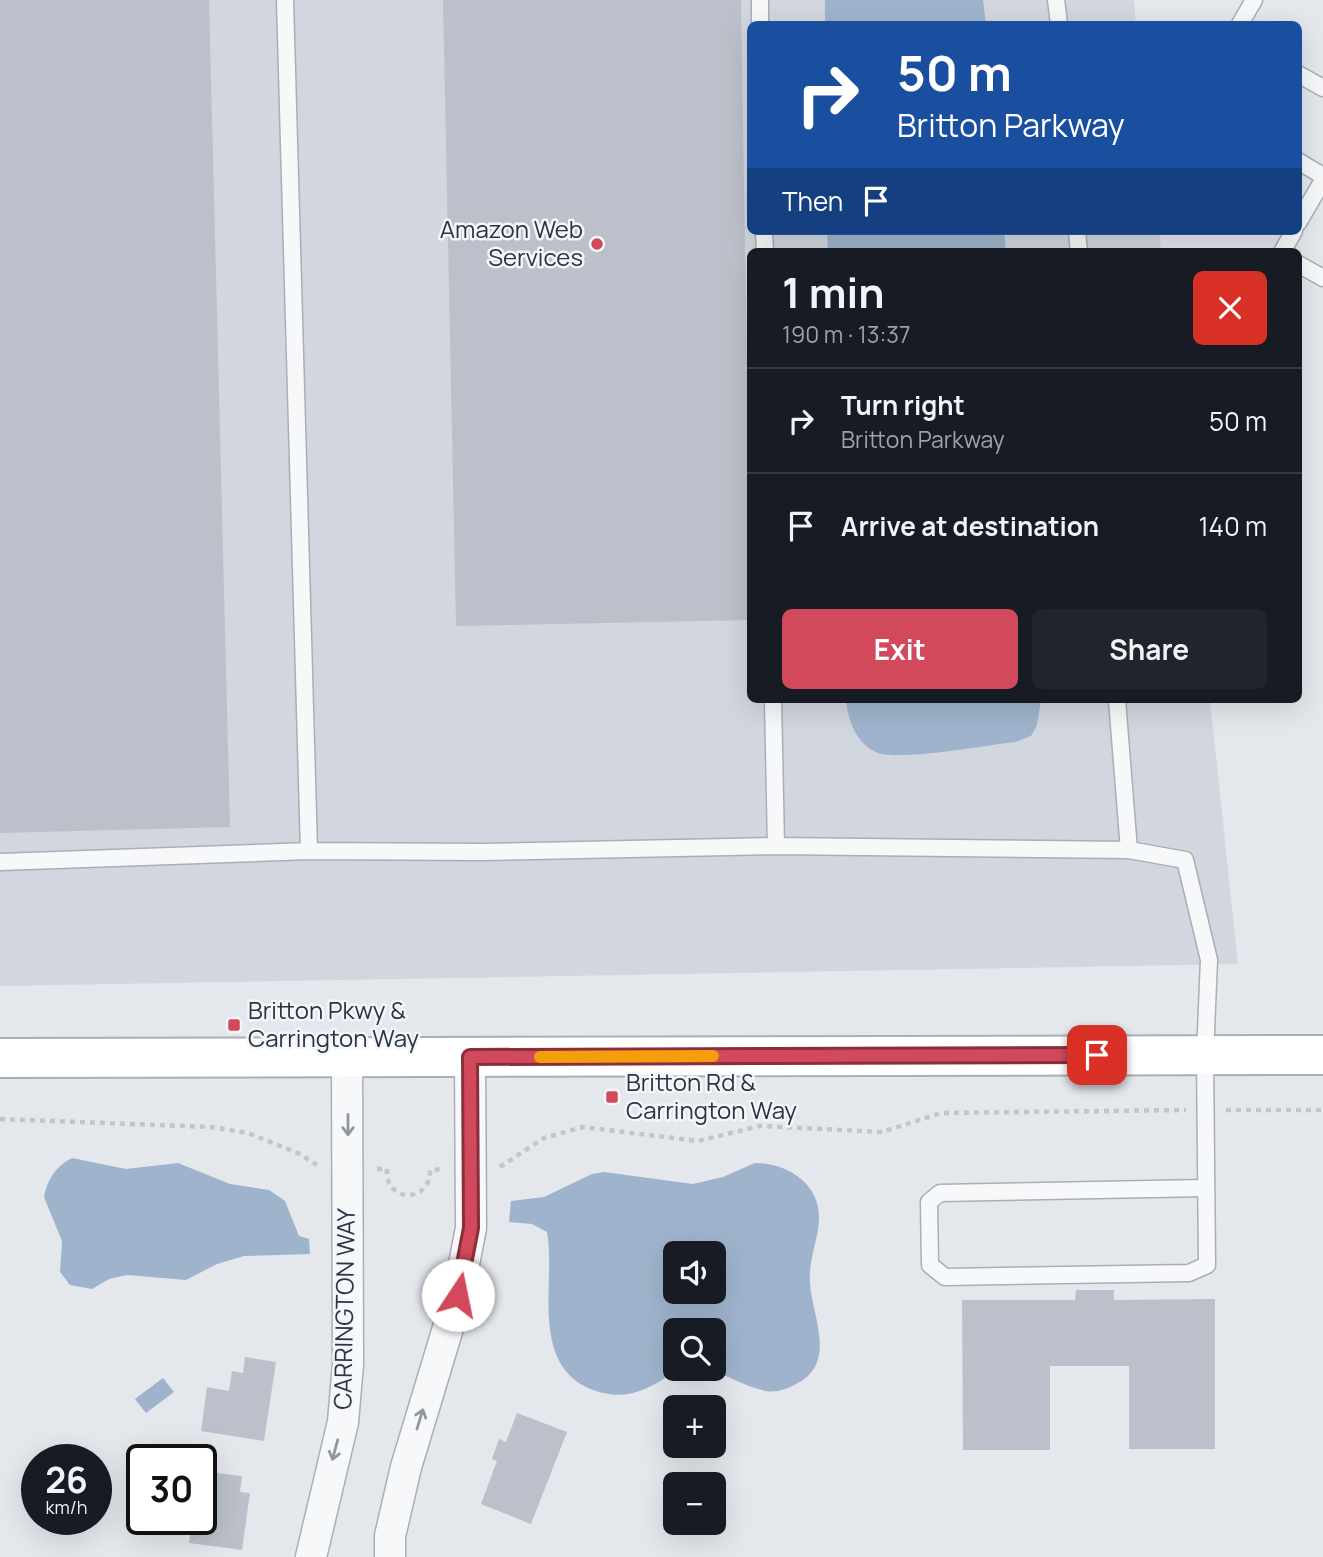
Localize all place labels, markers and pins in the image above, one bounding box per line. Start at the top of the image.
place label: Amazon Web Services [440,212,583,273]
marker: Amazon Web Services [589,236,605,252]
place label: Britton Pkwy & Carrington Way [248,993,419,1054]
marker: Britton Pkwy & Carrington Way [226,1017,242,1033]
pin [1067,1025,1127,1085]
place label: Britton Rd & Carrington Way [626,1065,797,1126]
marker: Britton Rd & Carrington Way [604,1089,620,1105]

